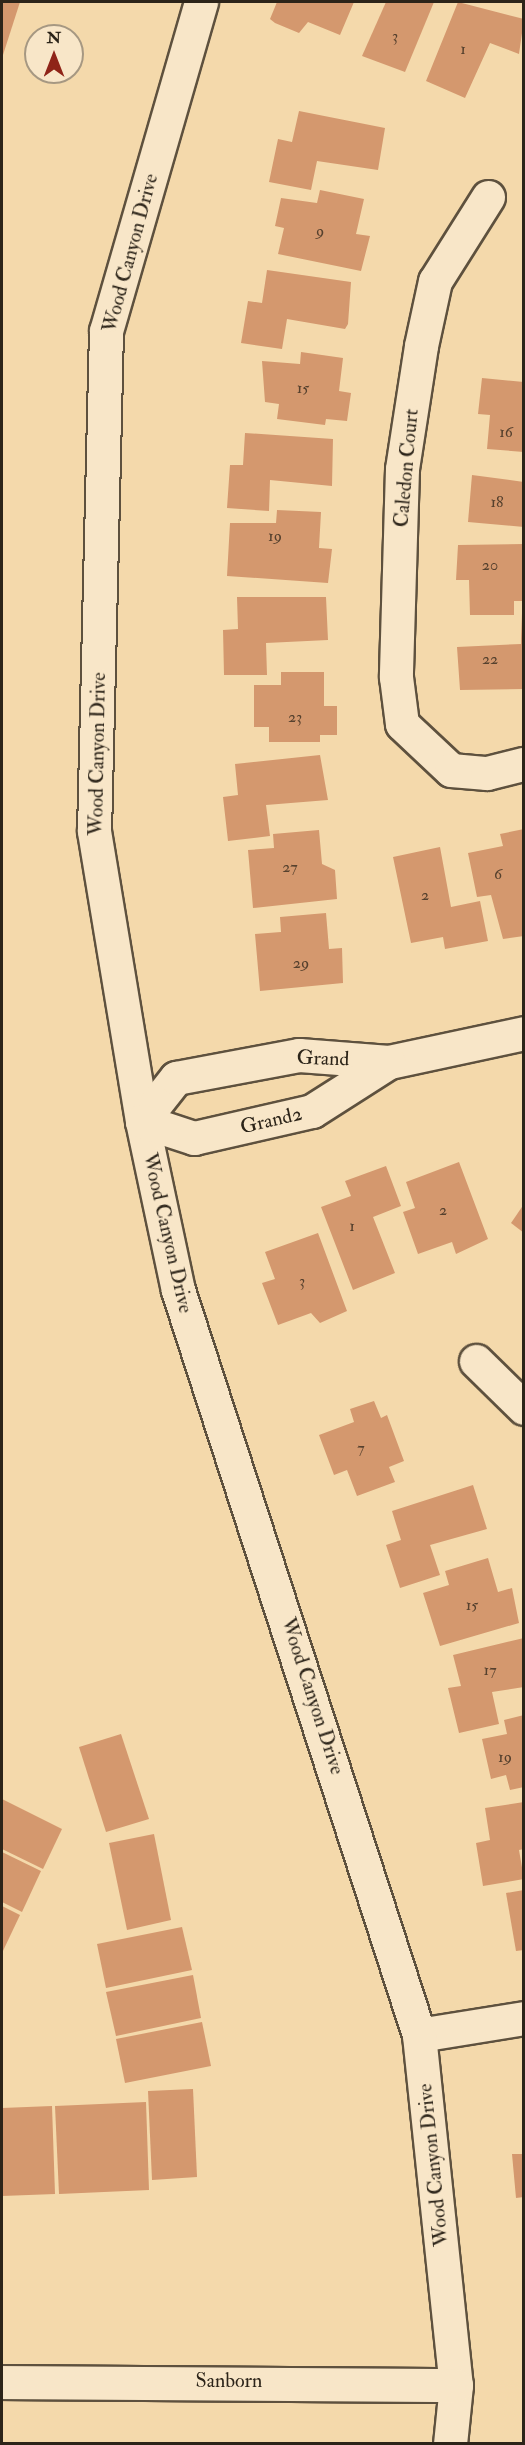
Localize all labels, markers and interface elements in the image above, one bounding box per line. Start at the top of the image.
north arrow [24,24,84,84]
house number: 3 [392,26,398,46]
text: N [47,28,61,48]
house number: 1 [460,39,466,59]
street label: Wood Canyon Drive [97,171,163,335]
house number: 9 [316,221,324,241]
house number: 15 [297,378,309,398]
street label: Caledon Court [389,408,423,528]
house number: 16 [499,422,513,442]
house number: 18 [490,492,504,512]
house number: 19 [268,526,282,546]
house number: 20 [482,555,498,575]
house number: 22 [482,649,498,669]
street label: Wood Canyon Drive [84,672,110,836]
house number: 23 [288,707,302,727]
house number: 27 [282,857,298,877]
house number: 6 [494,864,502,884]
house number: 2 [421,885,429,905]
house number: 29 [293,953,309,973]
street label: Grand [296,1045,350,1071]
street label: Grand2 [238,1101,304,1139]
street label: Wood Canyon Drive [138,1151,198,1315]
house number: 2 [439,1200,447,1220]
house number: 1 [349,1216,355,1236]
house number: 3 [299,1271,305,1291]
house number: 7 [357,1438,365,1458]
house number: 15 [466,1595,478,1615]
street label: Wood Canyon Drive [276,1615,350,1777]
house number: 17 [483,1660,497,1680]
house number: 19 [498,1747,512,1767]
street label: Wood Canyon Drive [413,2083,453,2247]
street label: Sanborn [196,2368,262,2392]

